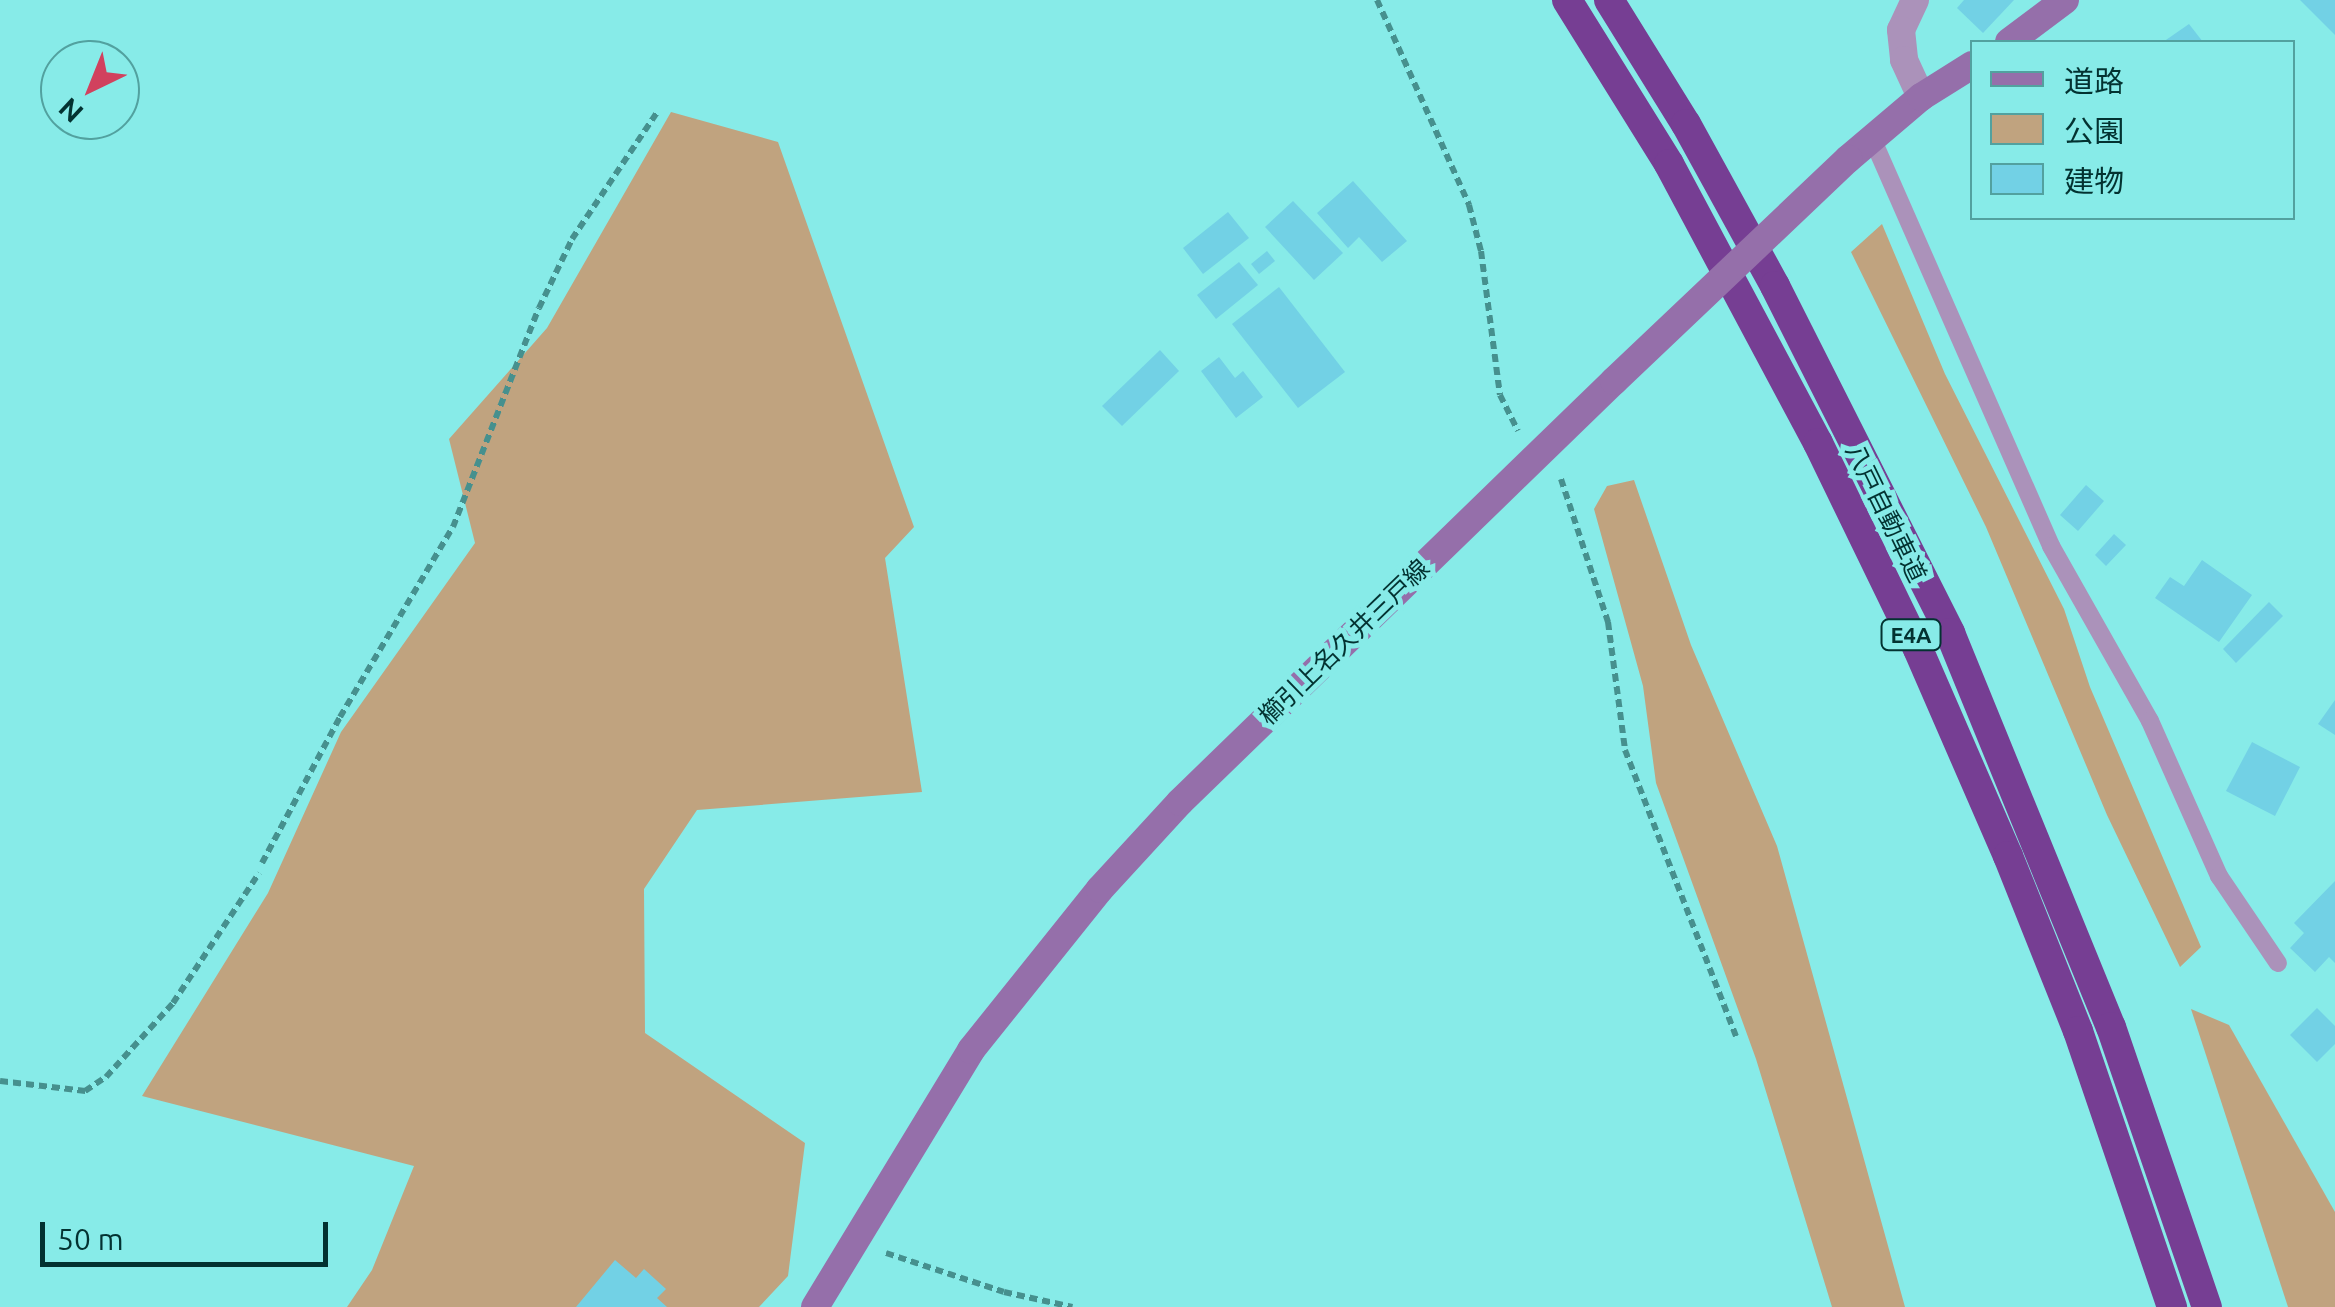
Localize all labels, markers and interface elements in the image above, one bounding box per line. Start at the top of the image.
north arrow [40,40,140,140]
legend [1970,40,2295,220]
text: 道路 [2064,64,2124,98]
text: N [52,92,89,129]
text: 公園 [2064,114,2124,148]
text: 建物 [2064,164,2124,198]
street label: 八戸自動車道 [1840,439,1932,587]
street label: 櫛引上名久井三戸線 [1253,553,1435,731]
road number: E4A [1878,618,1944,652]
scale bar [45,1202,332,1264]
text: 50 m [57,1222,124,1256]

